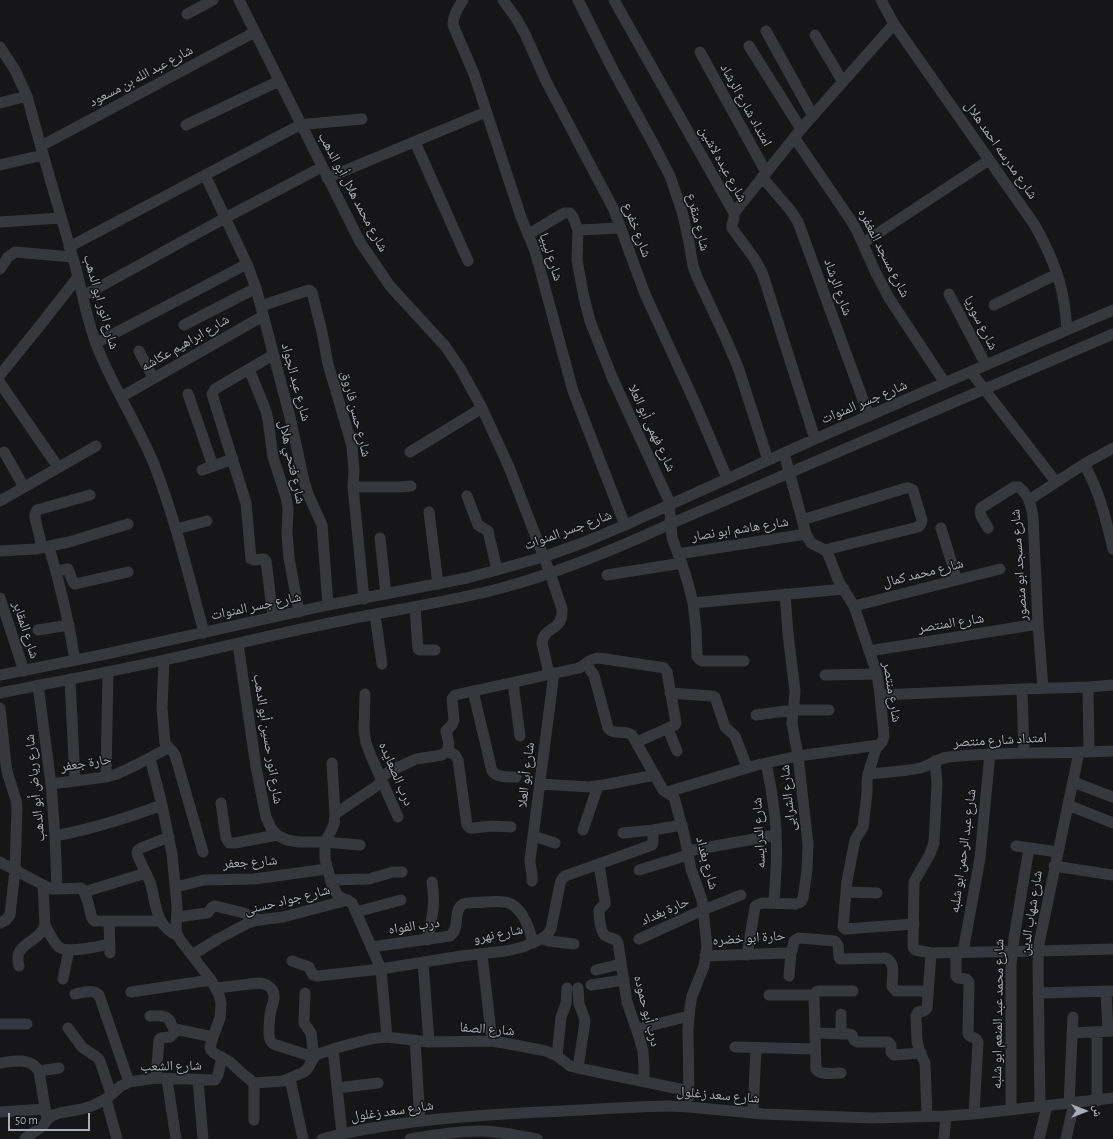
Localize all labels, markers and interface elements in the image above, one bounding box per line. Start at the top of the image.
street label: شارع عبد الله بن مسعود [86,41,196,111]
street label: امتداد شارع الرشاد [716,61,776,149]
street label: شارع مدرسه احمد هلال [961,98,1041,202]
street label: شارع عبده لاشين [695,123,751,205]
street label: شارع محمد هلال أبو الدهب [314,129,392,255]
street label: شارع منقرع [683,191,713,253]
street label: شارع خفرع [619,200,655,260]
street label: شارع مسجد المغفره [854,206,914,300]
street label: شارع ليبيا [535,231,567,283]
street label: شارع انور ابو الدهب [79,253,123,351]
street label: شارع الرشاد [820,256,856,318]
street label: شارع سوريا [960,293,1002,353]
street label: شارع ابراهيم عكاشه [138,311,232,375]
street label: شارع عبد الجواد [277,341,315,423]
street label: شارع حسن فاروق [337,369,375,459]
street label: شارع جسر المنوات [818,376,910,428]
street label: شارع فهمى أبو العلا [624,382,680,474]
street label: شارع فتحي هلال [275,419,309,505]
street label: شارع جسر المنوات [522,506,614,554]
street label: شارع مسجد ابو منصور [1007,508,1031,622]
street label: شارع هاشم ابو نصار [690,513,790,545]
street label: شارع محمد كمال [881,555,965,591]
street label: شارع جسر المنوات [209,588,303,624]
street label: شارع المقابر [9,599,43,661]
street label: شارع المنتصر [917,609,985,637]
street label: شارع منتصر [879,661,905,723]
street label: شارع انور حسين أبو الدهب [249,673,287,805]
street label: امتداد شارع منتصر [953,729,1047,751]
street label: شارع رياض أبو الدهب [21,733,49,843]
street label: درب الصعايده [375,739,417,809]
street label: شارع أبو العلا [514,741,538,809]
street label: حارة جعفر [59,751,113,775]
street label: شارع الشرابى [776,764,800,832]
street label: شارع عبد الرحمن ابو شلبه [946,788,980,914]
street label: شارع الدرايسه [749,797,769,869]
street label: شارع بغداد [692,835,722,891]
street label: شارع جعفر [222,852,278,872]
street label: شارع شهاب الدين [1016,869,1046,957]
street label: شارع جواد حسنى [242,881,332,919]
street label: حارة بغداد [638,893,692,929]
street label: درب الفواه [387,914,441,938]
street label: شارع نهرو [472,921,524,947]
street label: حارة ابو خضره [712,927,786,949]
street label: شارع محمد عبد المنعم ابو شلبه [988,939,1008,1089]
street label: درب أبو حموده [630,973,664,1049]
street label: شارع الصفا [459,1019,515,1039]
street label: شارع الشعب [140,1057,202,1075]
street label: شارع سعد زغلول [676,1083,760,1107]
north arrow [1065,1091,1105,1131]
street label: شارع سعد زغلول [349,1097,435,1125]
scale bar [10,1105,92,1131]
text: ش [1092,1105,1103,1117]
text: 50 m [15,1114,38,1126]

